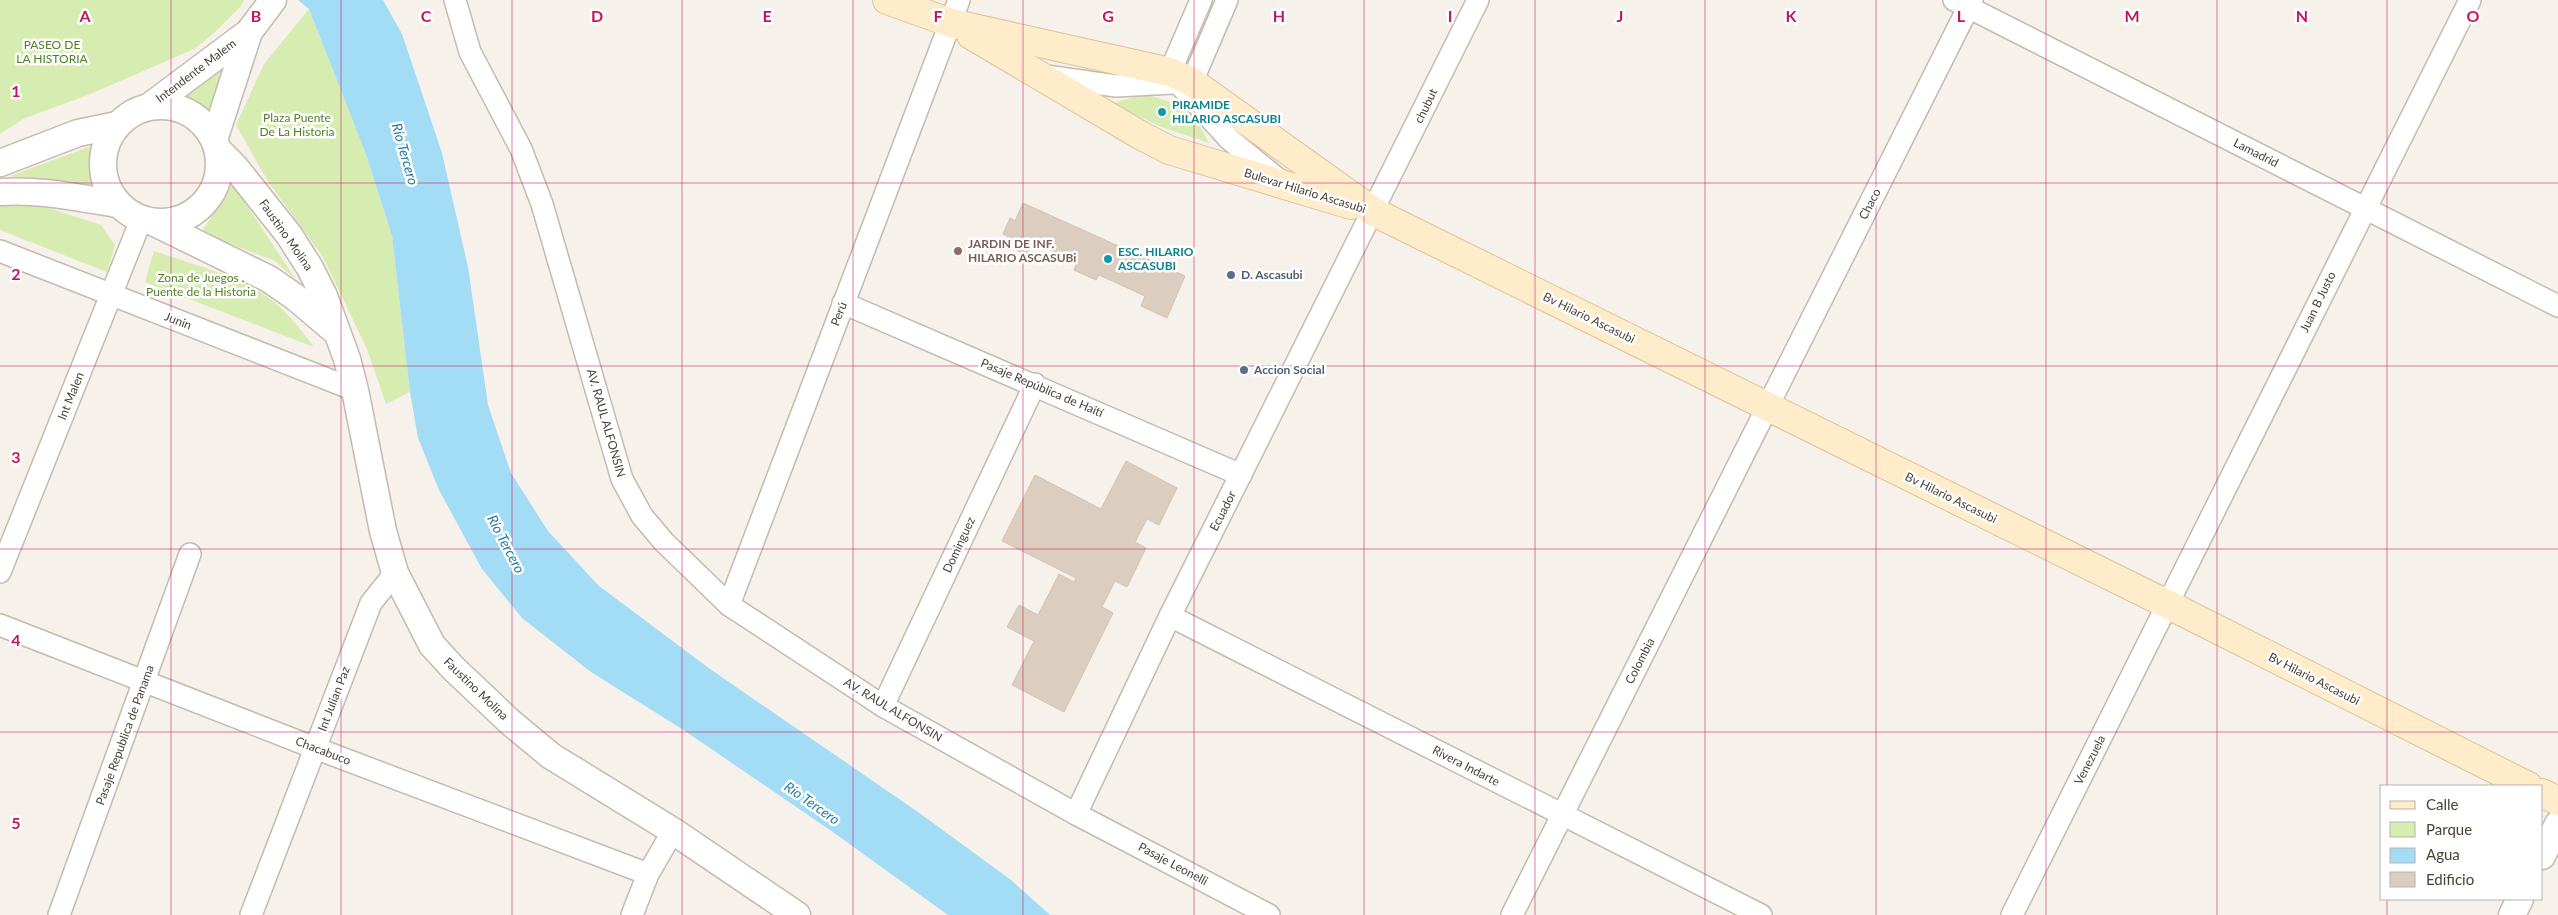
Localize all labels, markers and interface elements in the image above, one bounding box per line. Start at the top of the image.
text: A [78,6,91,25]
text: B [251,6,261,25]
text: C [421,6,432,25]
text: D [591,6,603,25]
text: E [762,6,772,25]
text: F [933,6,943,25]
text: G [1102,6,1114,25]
text: H [1273,6,1285,25]
text: I [1448,6,1452,25]
text: J [1617,6,1623,25]
text: K [1786,6,1798,25]
text: L [1957,6,1966,25]
text: M [2124,6,2140,25]
text: N [2296,6,2308,25]
text: O [2467,6,2480,25]
street label: Intendente Malem [153,35,239,106]
park label: PASEO DE LA HISTORIA [16,37,89,66]
text: 1 [11,81,21,100]
street label: chubut [1411,85,1441,126]
place label: PIRAMIDE HILARIO ASCASUBI [1172,97,1281,126]
marker: PIRAMIDE HILARIO ASCASUBI [1156,106,1168,118]
park label: Plaza Puente De La Historia [259,110,335,139]
water label: Río Tercero [389,121,422,187]
street label: Lamadrid [2231,135,2281,170]
street label: Bulevar Hilario Ascasubi [1242,165,1368,216]
street label: Chaco [1855,185,1884,222]
street label: Faustino Molina [256,196,317,273]
place label: JARDIN DE INF. HILARIO ASCASUBi [968,236,1076,265]
place label: ESC. HILARIO ASCASUBI [1117,244,1194,273]
marker: JARDIN DE INF. HILARIO ASCASUBi [952,245,964,257]
marker: ESC. HILARIO ASCASUBI [1102,253,1114,265]
text: 2 [11,264,21,283]
place label: D. Ascasubi [1241,267,1303,282]
marker: D. Ascasubi [1225,269,1237,281]
street label: Juan B Justo [2296,269,2339,335]
park label: Zona de Juegos . Puente de la Historia [146,270,256,299]
street label: Bv Hilario Ascasubi [1541,289,1638,346]
street label: Perú [827,300,850,328]
street label: Junin [162,309,194,333]
street label: Pasaje República de Haití [979,355,1106,420]
place label: Accion Social [1253,362,1325,377]
marker: Accion Social [1238,364,1250,376]
street label: AV. RAUL ALFONSIN [584,367,629,479]
street label: Int Malen [54,370,87,422]
text: 3 [11,447,21,466]
street label: Bv Hilario Ascasubi [1903,469,2000,526]
street label: Ecuador [1206,488,1239,533]
water label: Río Tercero [484,512,529,576]
street label: Dominguez [939,514,978,575]
text: 4 [11,630,21,649]
street label: Colombia [1622,635,1658,686]
street label: Bv Hilario Ascasubi [2266,649,2363,708]
street label: Faustino Molina [441,654,512,723]
street label: Pasaje Republica de Panama [92,663,157,807]
street label: Int Julian Paz [314,664,353,733]
street label: AV. RAUL ALFONSIN [841,674,945,745]
street label: Venezuela [2071,732,2108,787]
street label: Chacabuco [293,733,353,768]
street label: Rivera Indarte [1430,742,1502,789]
water label: Río Tercero [781,777,843,828]
legend [2380,785,2543,900]
text: Calle [2426,795,2459,813]
text: 5 [11,813,21,832]
text: Parque [2426,820,2472,838]
street label: Pasaje Leonelli [1136,839,1211,888]
text: Agua [2426,845,2460,863]
text: Edificio [2426,870,2474,888]

